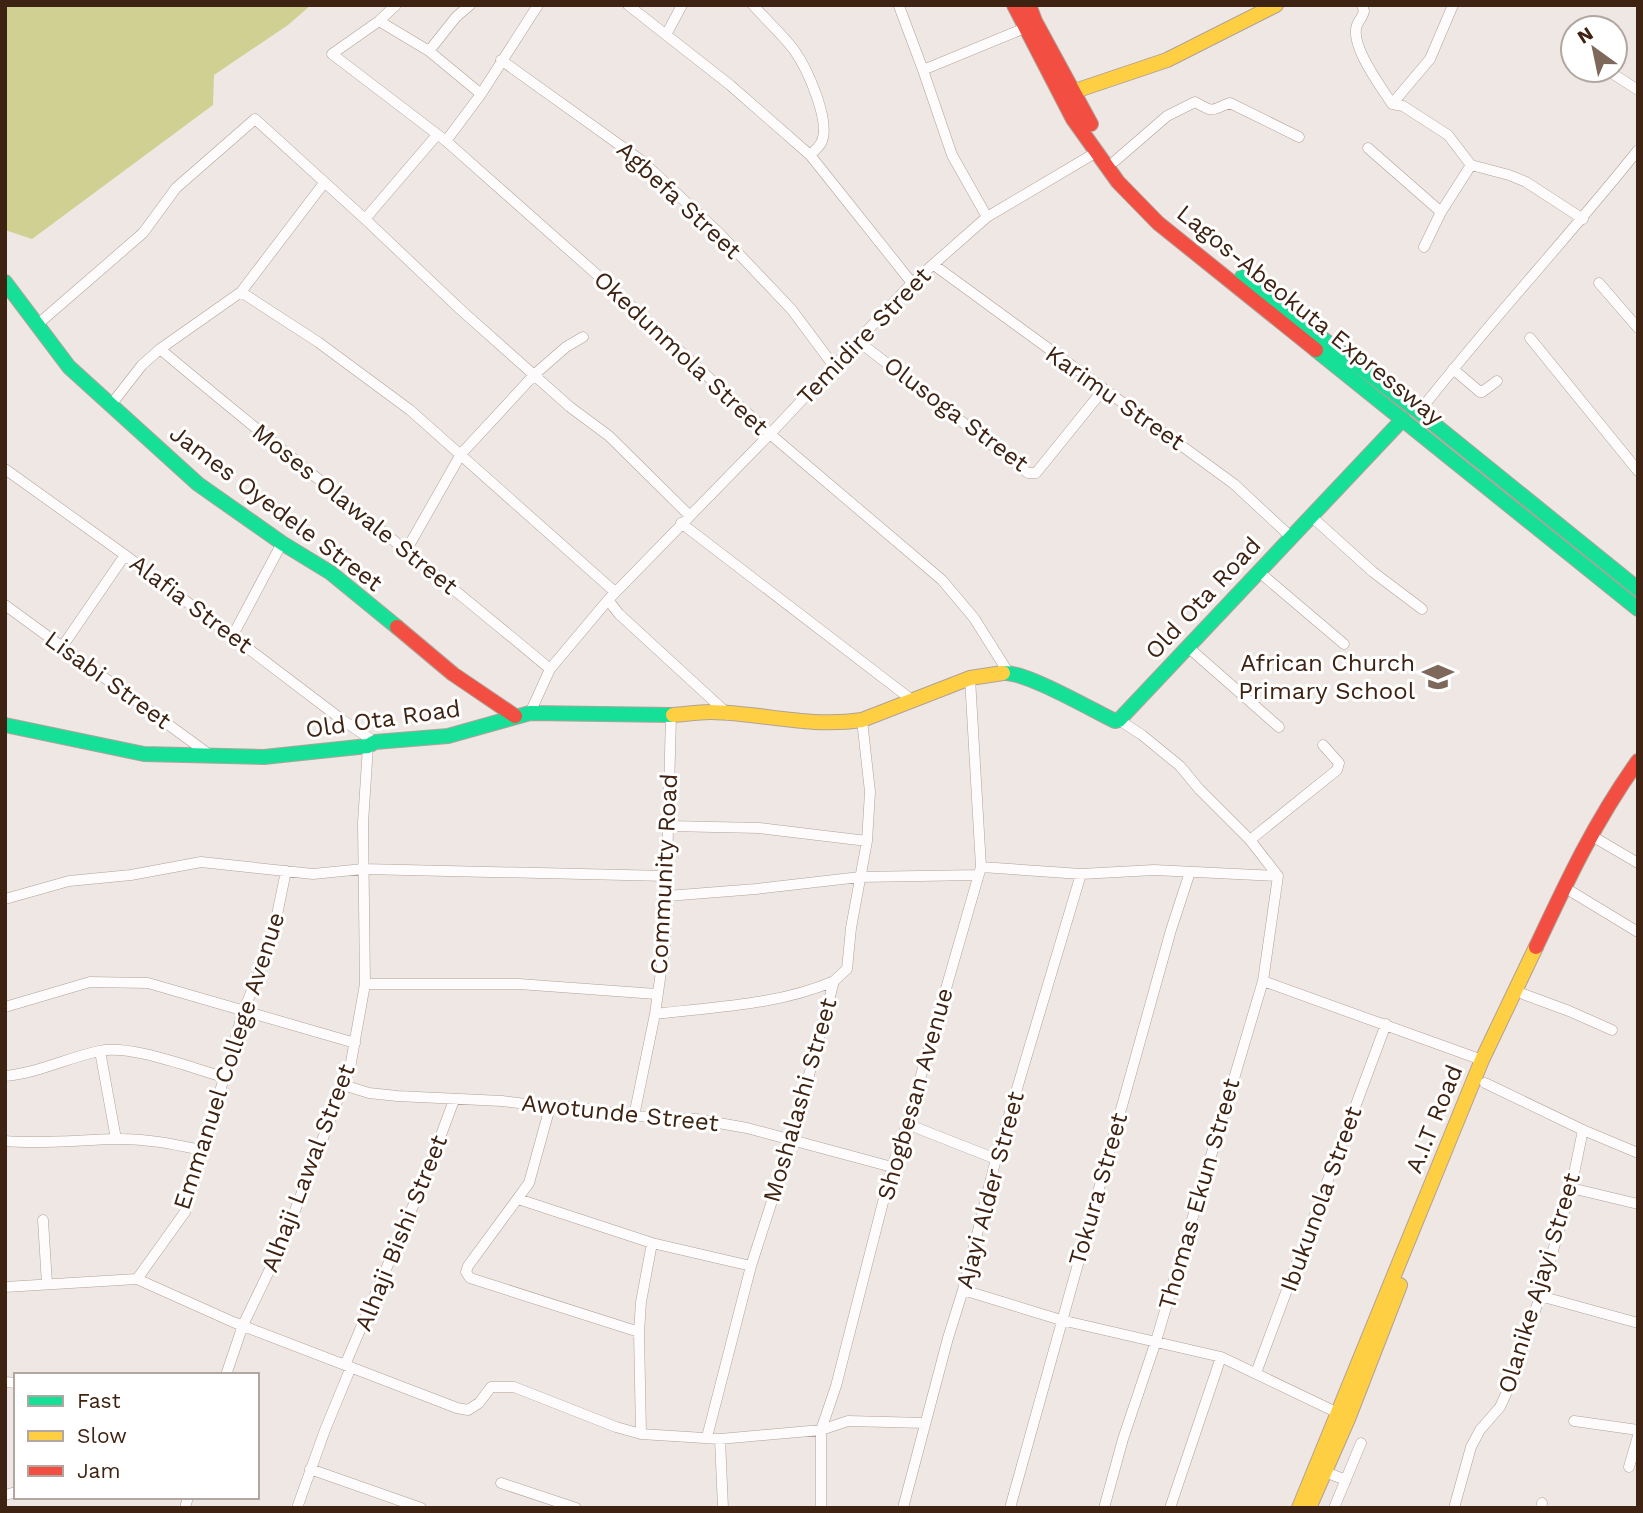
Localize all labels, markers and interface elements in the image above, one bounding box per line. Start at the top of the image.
north arrow [1559,14,1629,84]
text: N [1573,22,1597,49]
street label: Agbefa Street [611,135,747,265]
street label: Lagos-Abeokuta Expressway [1171,199,1449,431]
street label: Temidire Street [791,262,937,410]
street label: Okedunmola Street [588,265,774,441]
street label: Karimu Street [1040,340,1190,456]
street label: Olusoga Street [878,351,1034,477]
street label: Moses Olawale Street [247,418,463,600]
street label: James Oyedele Street [164,419,388,597]
street label: Old Ota Road [1139,531,1267,665]
street label: Alafia Street [124,549,258,659]
street label: Lisabi Street [40,625,176,735]
place label: African Church Primary School [1238,649,1416,705]
school or university icon: African Church Primary School [1421,660,1455,694]
street label: Old Ota Road [304,694,462,744]
street label: Community Road [645,773,683,975]
street label: Emmanuel College Avenue [168,909,290,1213]
street label: Shogbesan Avenue [871,985,959,1203]
street label: Moshalashi Street [757,995,843,1205]
street label: Alhaji Lawal Street [255,1060,361,1276]
street label: A.I.T Road [1400,1061,1468,1177]
street label: Thomas Ekun Street [1153,1075,1245,1313]
street label: Ajayi Alder Street [950,1088,1030,1292]
street label: Awotunde Street [520,1089,720,1137]
street label: Ibukunola Street [1274,1102,1368,1296]
street label: Tokura Street [1063,1109,1133,1269]
street label: Alhaji Bishi Street [349,1131,453,1335]
street label: Olanike Ajayi Street [1492,1170,1586,1396]
legend [14,1373,259,1499]
text: Fast [77,1388,121,1413]
text: Slow [77,1423,127,1448]
text: Jam [77,1458,120,1483]

